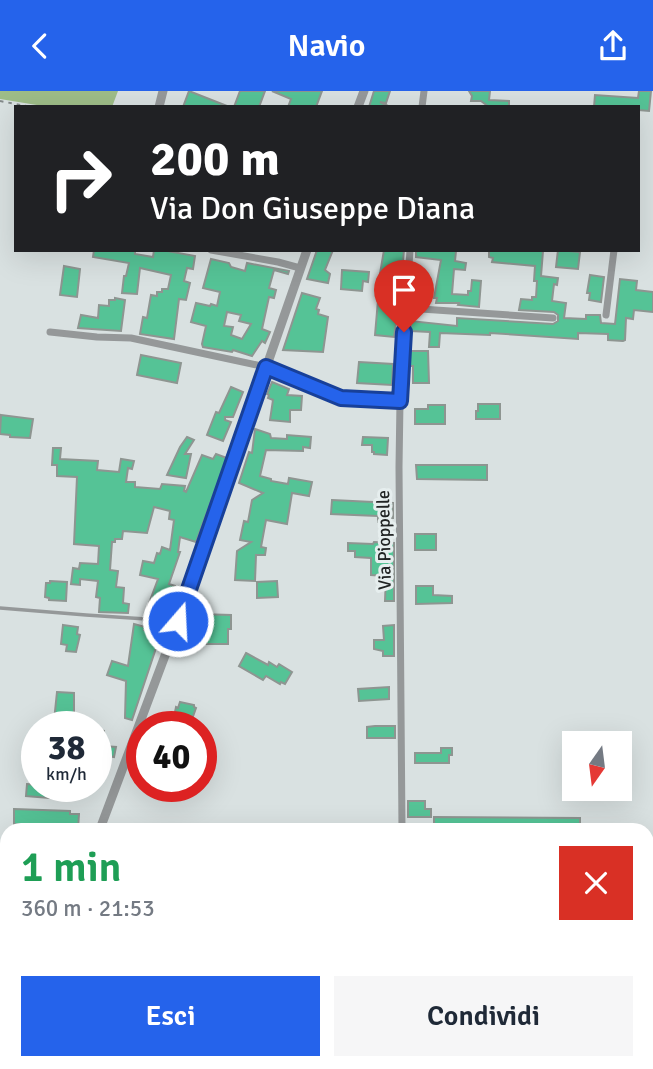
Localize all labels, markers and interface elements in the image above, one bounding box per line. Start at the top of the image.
text: Navio [287,26,366,65]
icon: back [21,27,59,65]
icon: share [594,27,632,65]
text: 200 m [150,129,280,189]
icon: right [35,133,126,224]
text: Via Don Giuseppe Diana [150,189,475,228]
pin [374,260,434,332]
icon: arrive [385,271,423,309]
street label: Via Pioppelle [372,490,396,590]
position arrow [141,584,215,658]
speed limit sign: 40 [126,711,217,802]
text: 38 [48,726,85,769]
north arrow [562,731,632,801]
map controls [562,731,632,801]
text: km/h [46,763,87,785]
text: 1 min [21,842,122,893]
button: close [559,846,633,920]
text: 360 m · 21:53 [21,894,155,923]
button: Esci [21,976,320,1056]
button: Condividi [334,976,633,1056]

